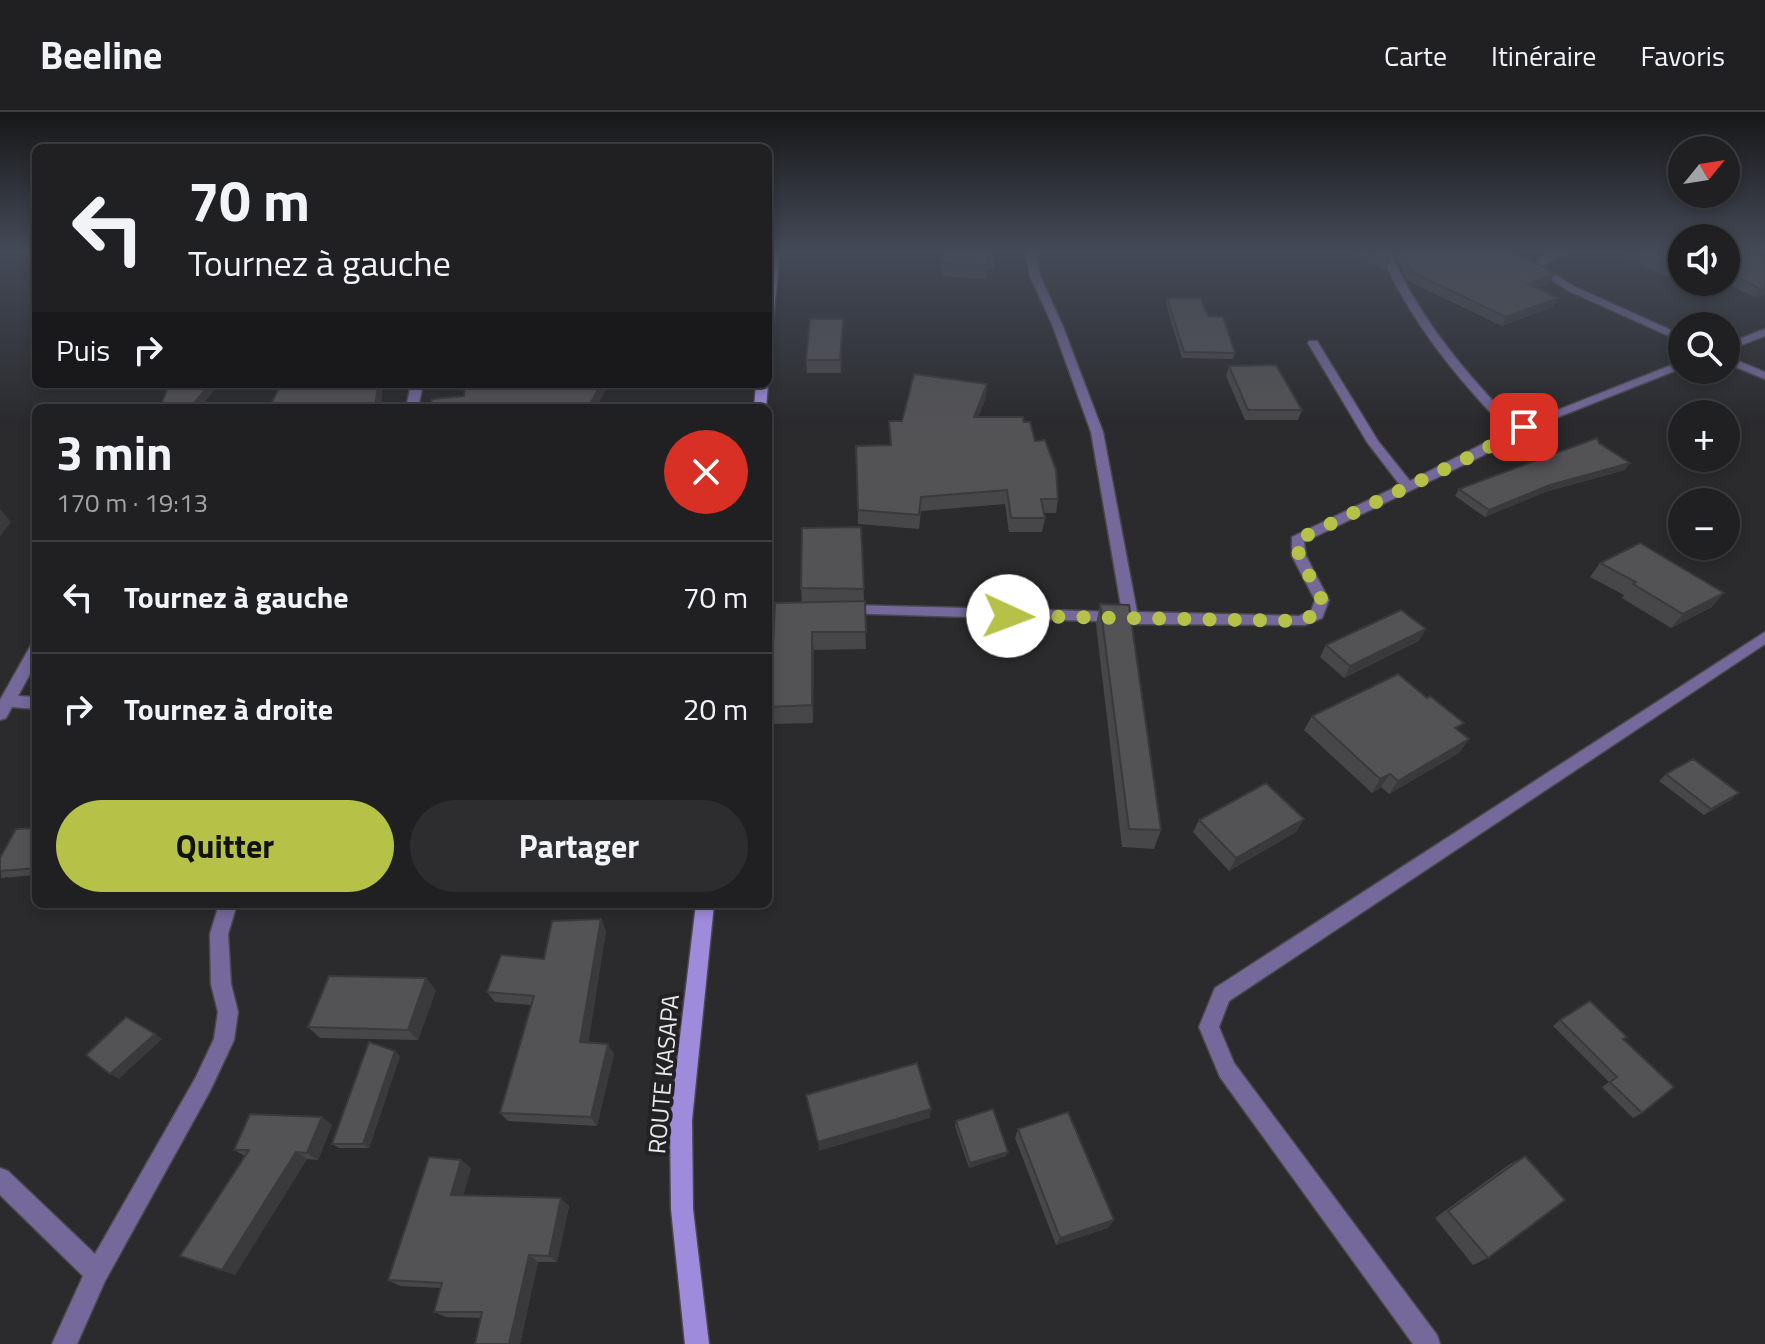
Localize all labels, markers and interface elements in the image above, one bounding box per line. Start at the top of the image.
text: Beeline [40,26,162,84]
text: Carte [1384,34,1447,77]
text: Itinéraire [1491,34,1596,77]
text: Favoris [1640,34,1725,77]
north arrow [1668,136,1740,208]
map controls [1668,136,1740,560]
text: 70 m [188,158,310,243]
icon: left [56,176,160,280]
button: sound [1668,224,1740,296]
text: Tournez à gauche [188,235,451,290]
button: search [1668,312,1740,384]
text: Puis [56,327,110,373]
icon: right [126,328,170,372]
pin [1490,393,1558,461]
button: + [1668,400,1740,472]
icon: arrive [1502,405,1546,449]
text: 3 min [56,416,173,489]
button: close [664,430,748,514]
text: 170 m · 19:13 [56,483,208,522]
button: − [1668,488,1740,560]
text: Tournez à gauche [124,574,349,620]
text: 70 m [683,574,748,620]
position arrow [966,574,1050,658]
icon: left [56,575,100,619]
text: Tournez à droite [124,686,333,732]
text: 20 m [683,686,748,732]
icon: right [56,687,100,731]
button: Quitter [56,800,394,892]
button: Partager [410,800,748,892]
street label: ROUTE KASAPA [638,993,688,1155]

